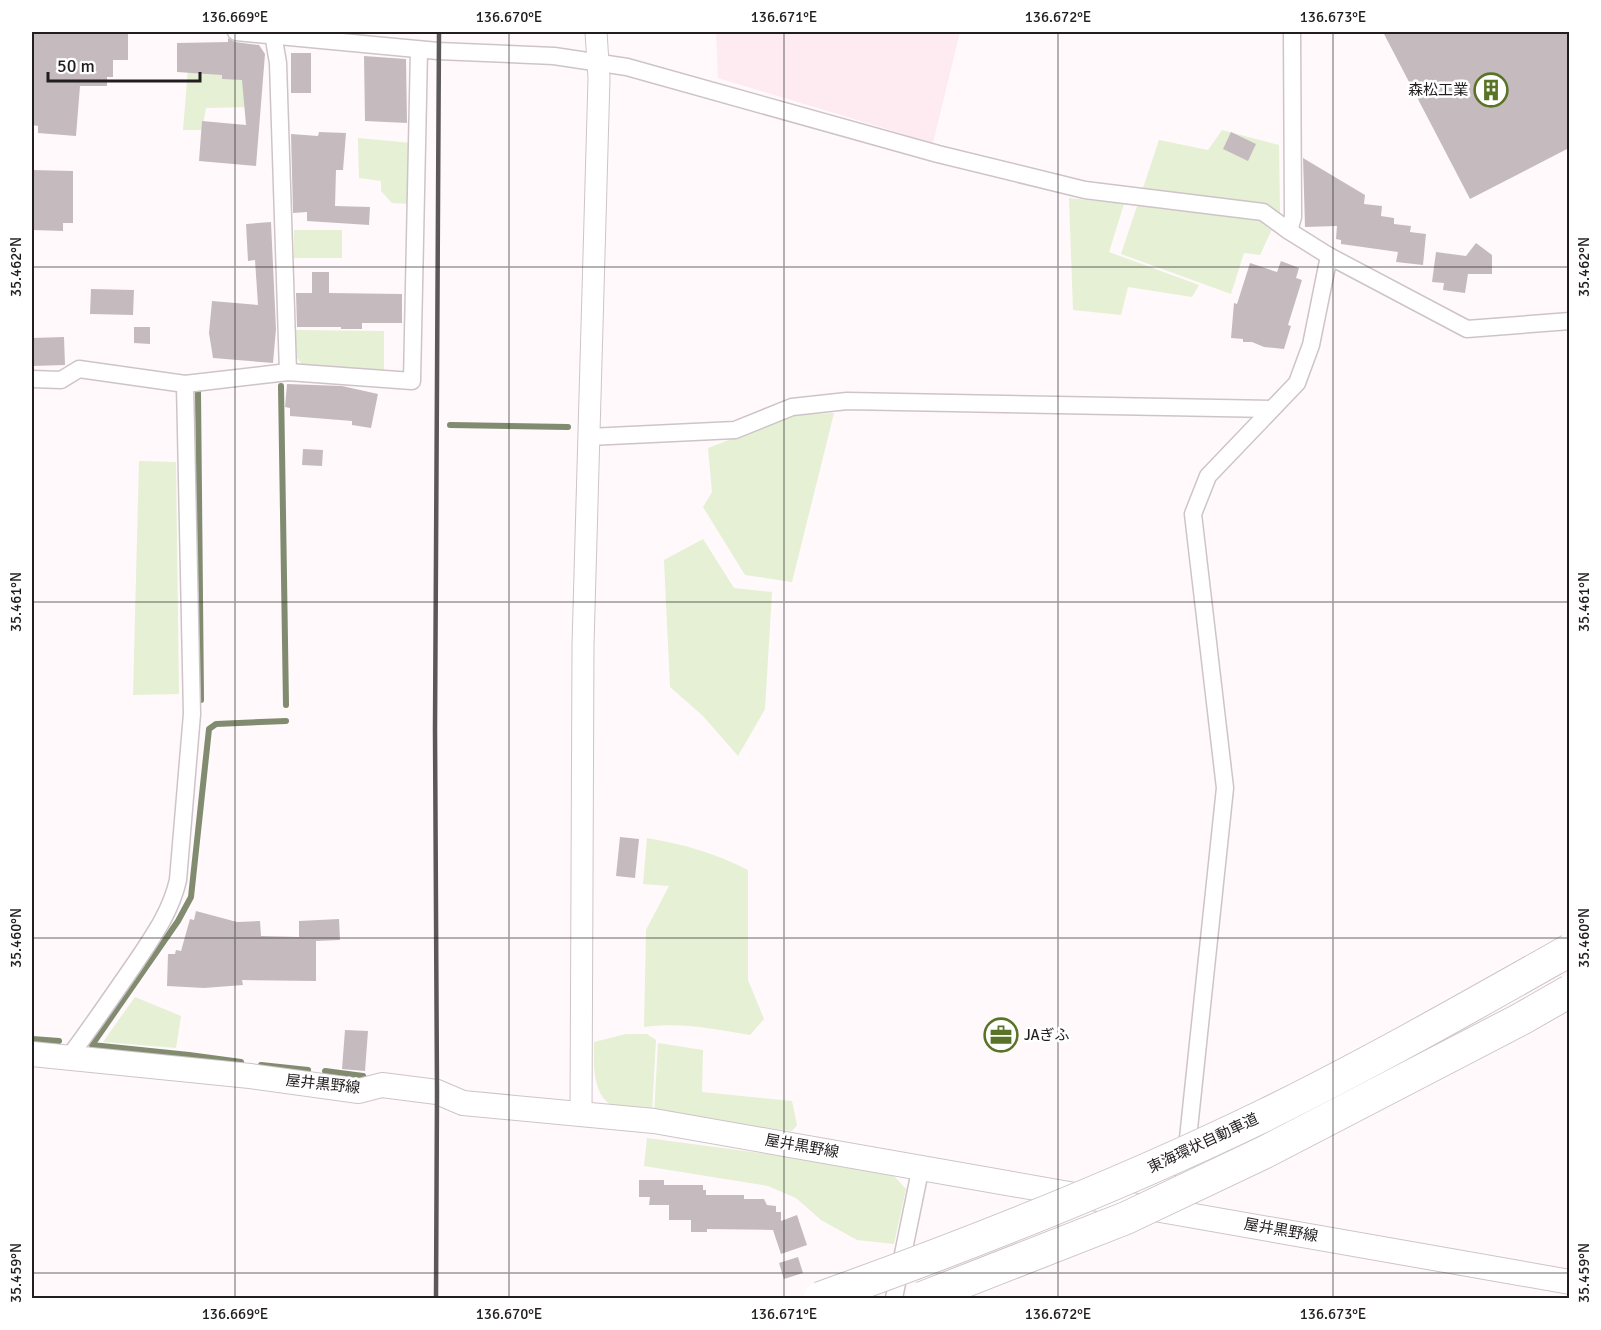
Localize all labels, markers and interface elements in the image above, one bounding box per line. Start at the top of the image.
text: 136.669°E [202,8,268,26]
text: 136.670°E [476,8,542,26]
text: 136.671°E [751,8,817,26]
text: 136.672°E [1025,8,1091,26]
text: 136.673°E [1300,8,1366,26]
scale bar [48,45,200,83]
text: 50 m [57,55,95,77]
building icon: 森松工業 [1473,72,1509,108]
place label: 森松工業 [1408,81,1468,99]
text: 35.462°N [7,237,25,297]
text: 35.462°N [1575,237,1593,297]
text: 35.461°N [7,572,25,632]
text: 35.461°N [1575,572,1593,632]
text: 35.460°N [7,908,25,968]
text: 35.460°N [1575,908,1593,968]
office icon: JAぎふ [983,1017,1019,1053]
place label: JAぎふ [1024,1026,1070,1044]
street label: 屋井黒野線 [285,1071,361,1097]
street label: 東海環状自動車道 [1145,1109,1261,1177]
street label: 屋井黒野線 [763,1131,841,1161]
street label: 屋井黒野線 [1242,1215,1320,1245]
text: 35.459°N [7,1243,25,1303]
text: 35.459°N [1575,1243,1593,1303]
text: 136.669°E [202,1305,268,1323]
text: 136.670°E [476,1305,542,1323]
text: 136.671°E [751,1305,817,1323]
text: 136.672°E [1025,1305,1091,1323]
text: 136.673°E [1300,1305,1366,1323]

